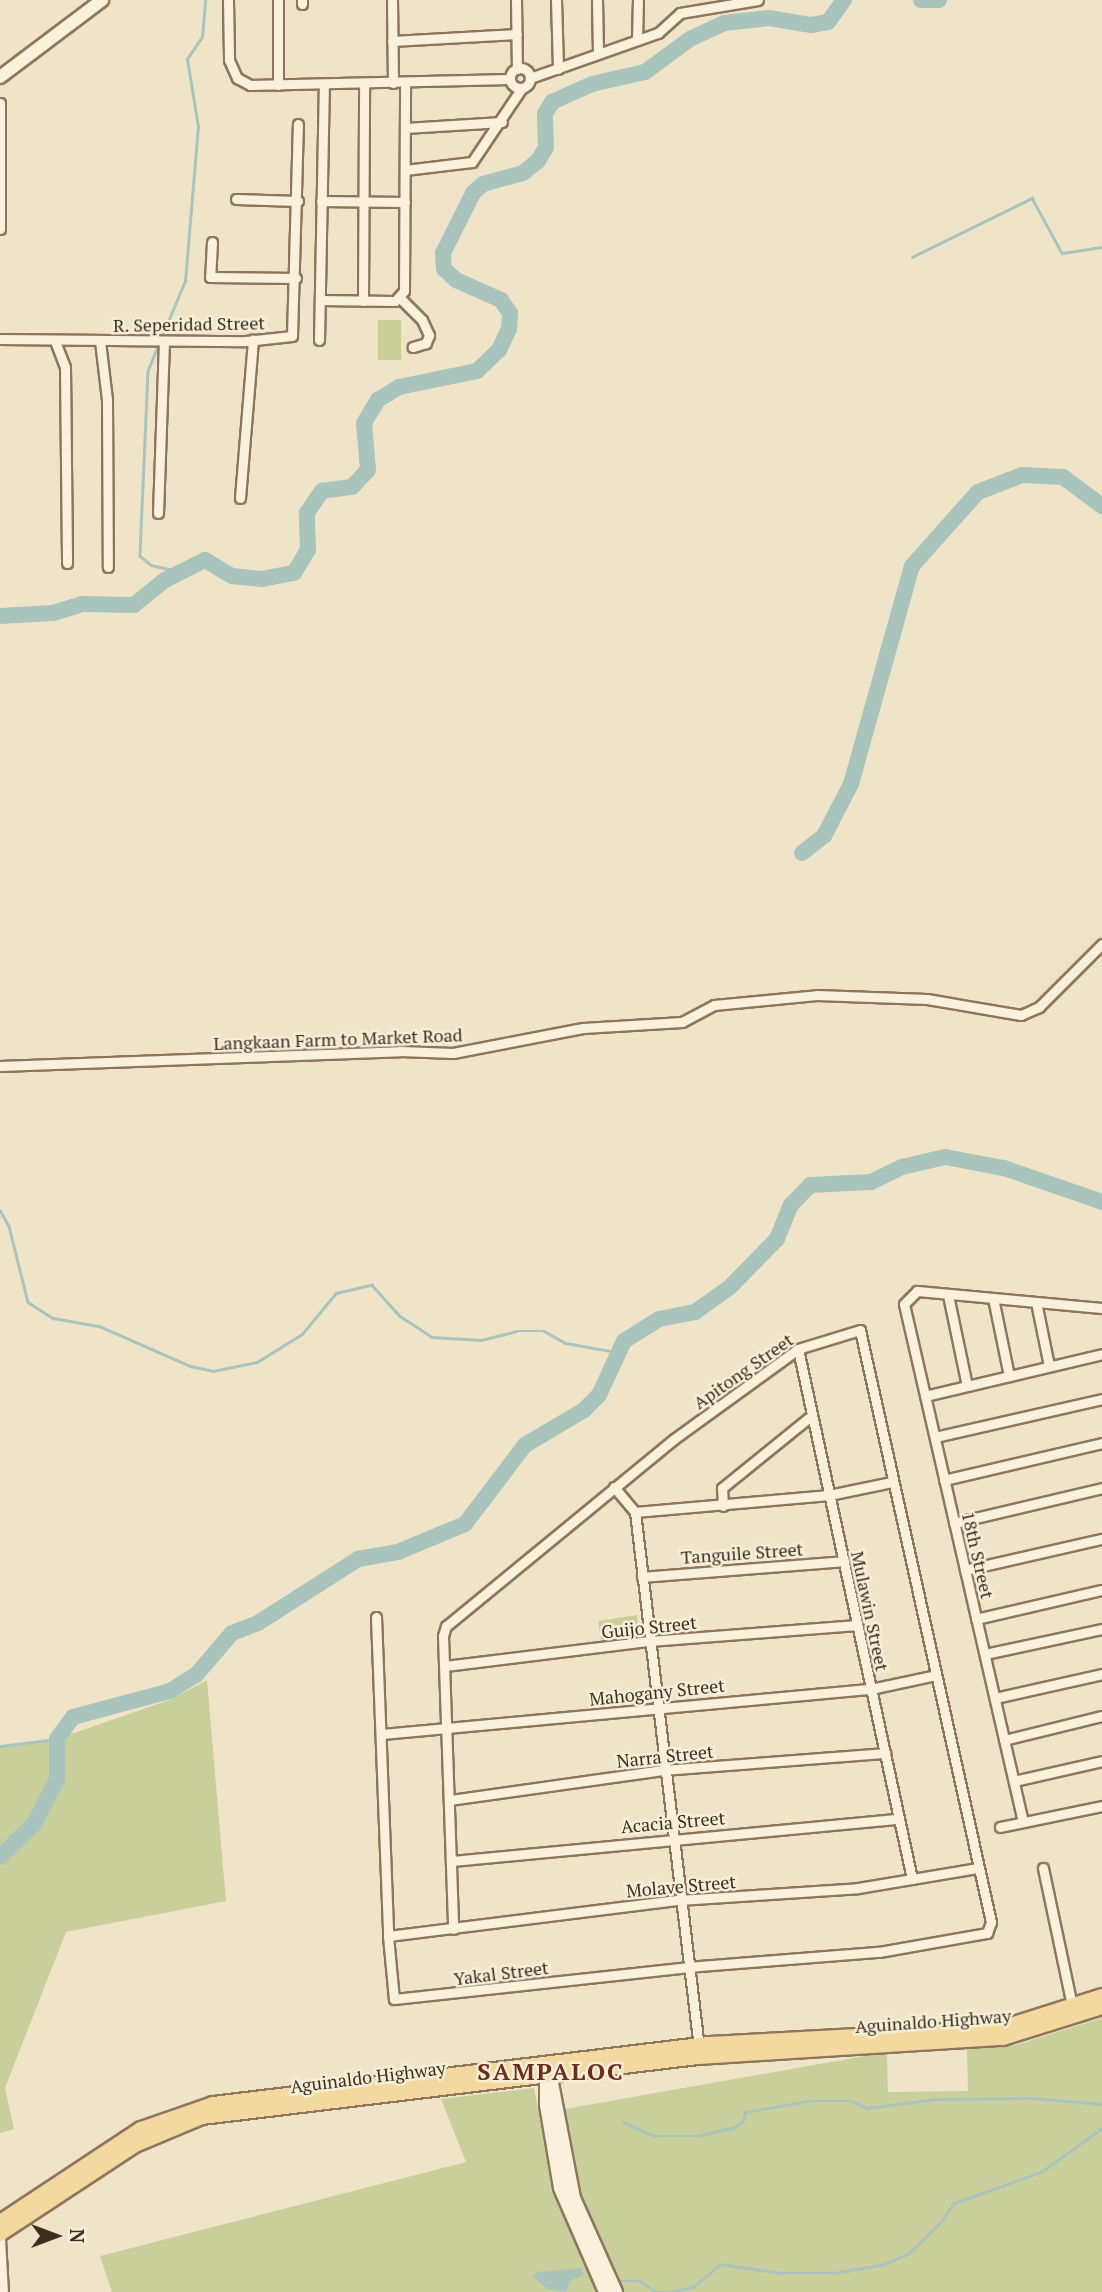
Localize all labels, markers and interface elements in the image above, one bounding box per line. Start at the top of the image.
street label: R. Seperidad Street [113,312,265,336]
street label: Langkaan Farm to Market Road [213,1024,463,1054]
street label: Apitong Street [689,1329,797,1413]
street label: 18th Street [957,1509,999,1601]
street label: Tanguile Street [680,1538,804,1568]
street label: Mulawin Street [847,1549,893,1673]
street label: Guijo Street [600,1611,698,1643]
street label: Mahogany Street [588,1674,726,1710]
street label: Narra Street [615,1740,715,1772]
street label: Acacia Street [620,1807,726,1837]
street label: Molave Street [625,1870,737,1902]
street label: Yakal Street [452,1956,550,1990]
street label: Aguinaldo Highway [854,2005,1012,2037]
street label: Aguinaldo Highway [289,2057,447,2097]
district label: SAMPALOC [478,2058,624,2086]
north arrow [21,2201,91,2271]
text: N [65,2229,90,2243]

